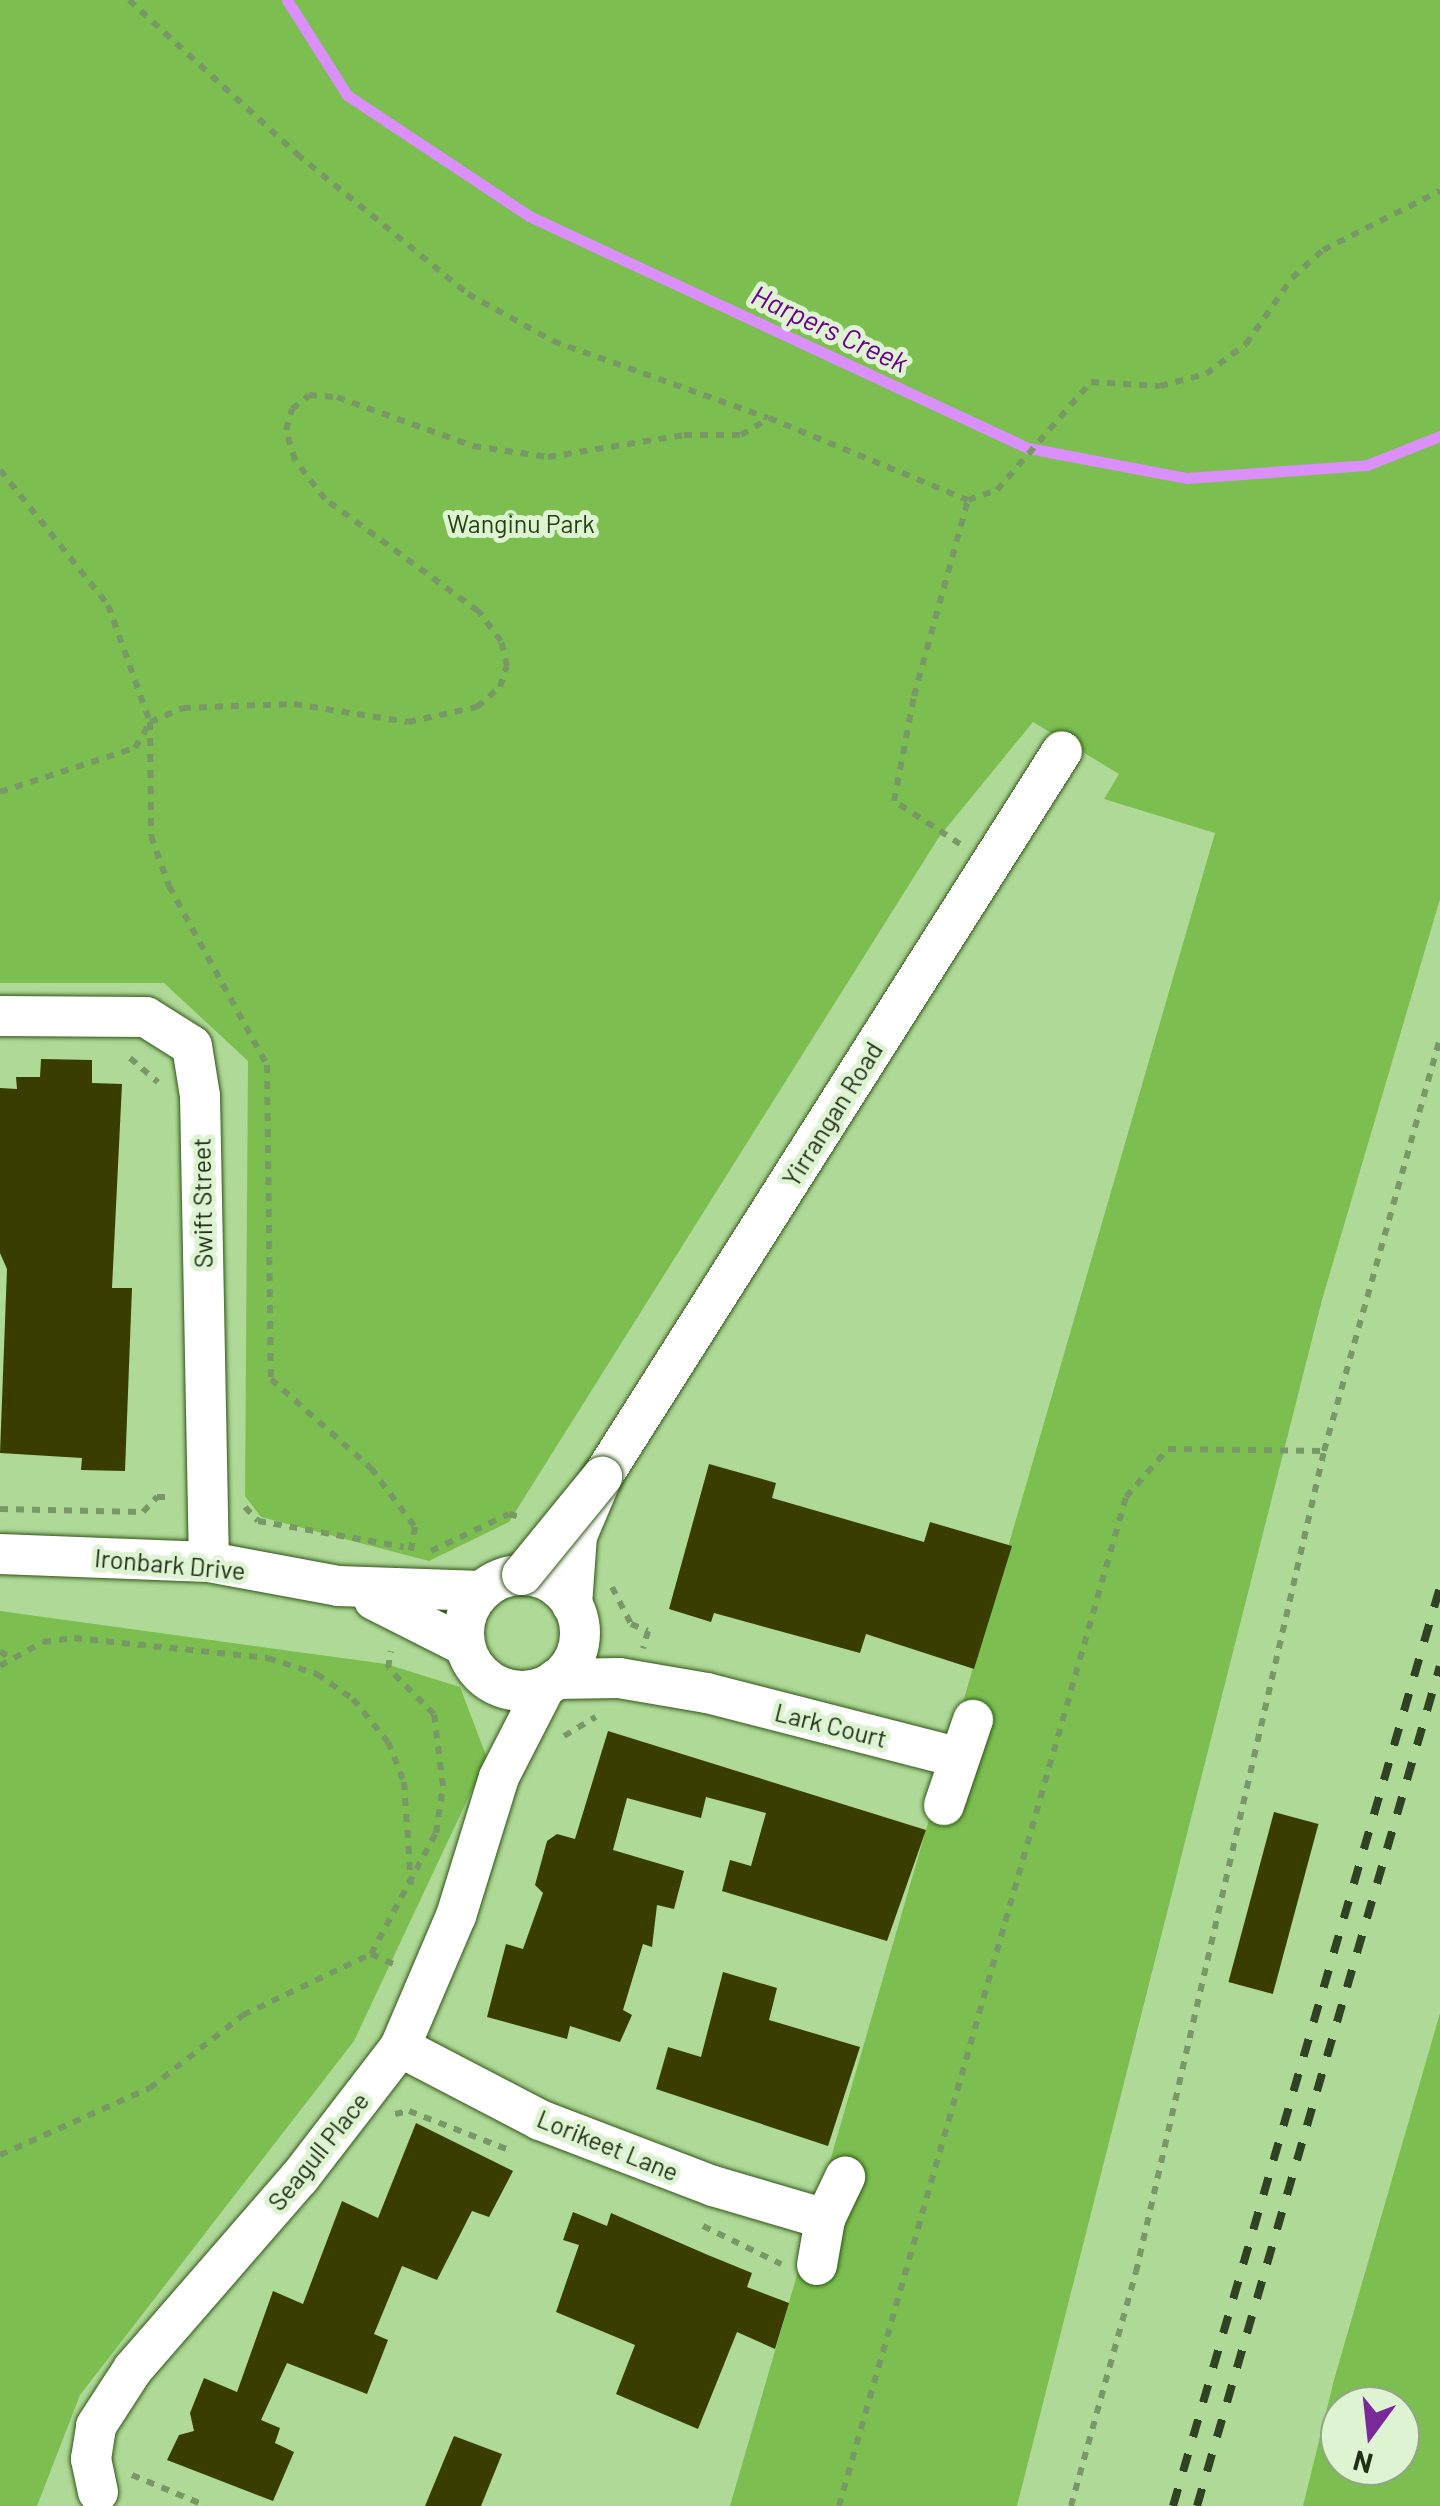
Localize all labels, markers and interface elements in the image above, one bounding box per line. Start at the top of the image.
water label: Harpers Creek [746,277,914,379]
park label: Wanginu Park [447,508,595,538]
street label: Yirrangan Road [776,1036,888,1192]
street label: Swift Street [186,1138,218,1268]
street label: Ironbark Drive [93,1542,247,1586]
street label: Lark Court [772,1697,890,1753]
street label: Seagull Place [261,2086,375,2216]
street label: Lorikeet Lane [533,2103,683,2187]
north arrow [1320,2386,1420,2486]
text: N [1349,2444,1376,2482]

